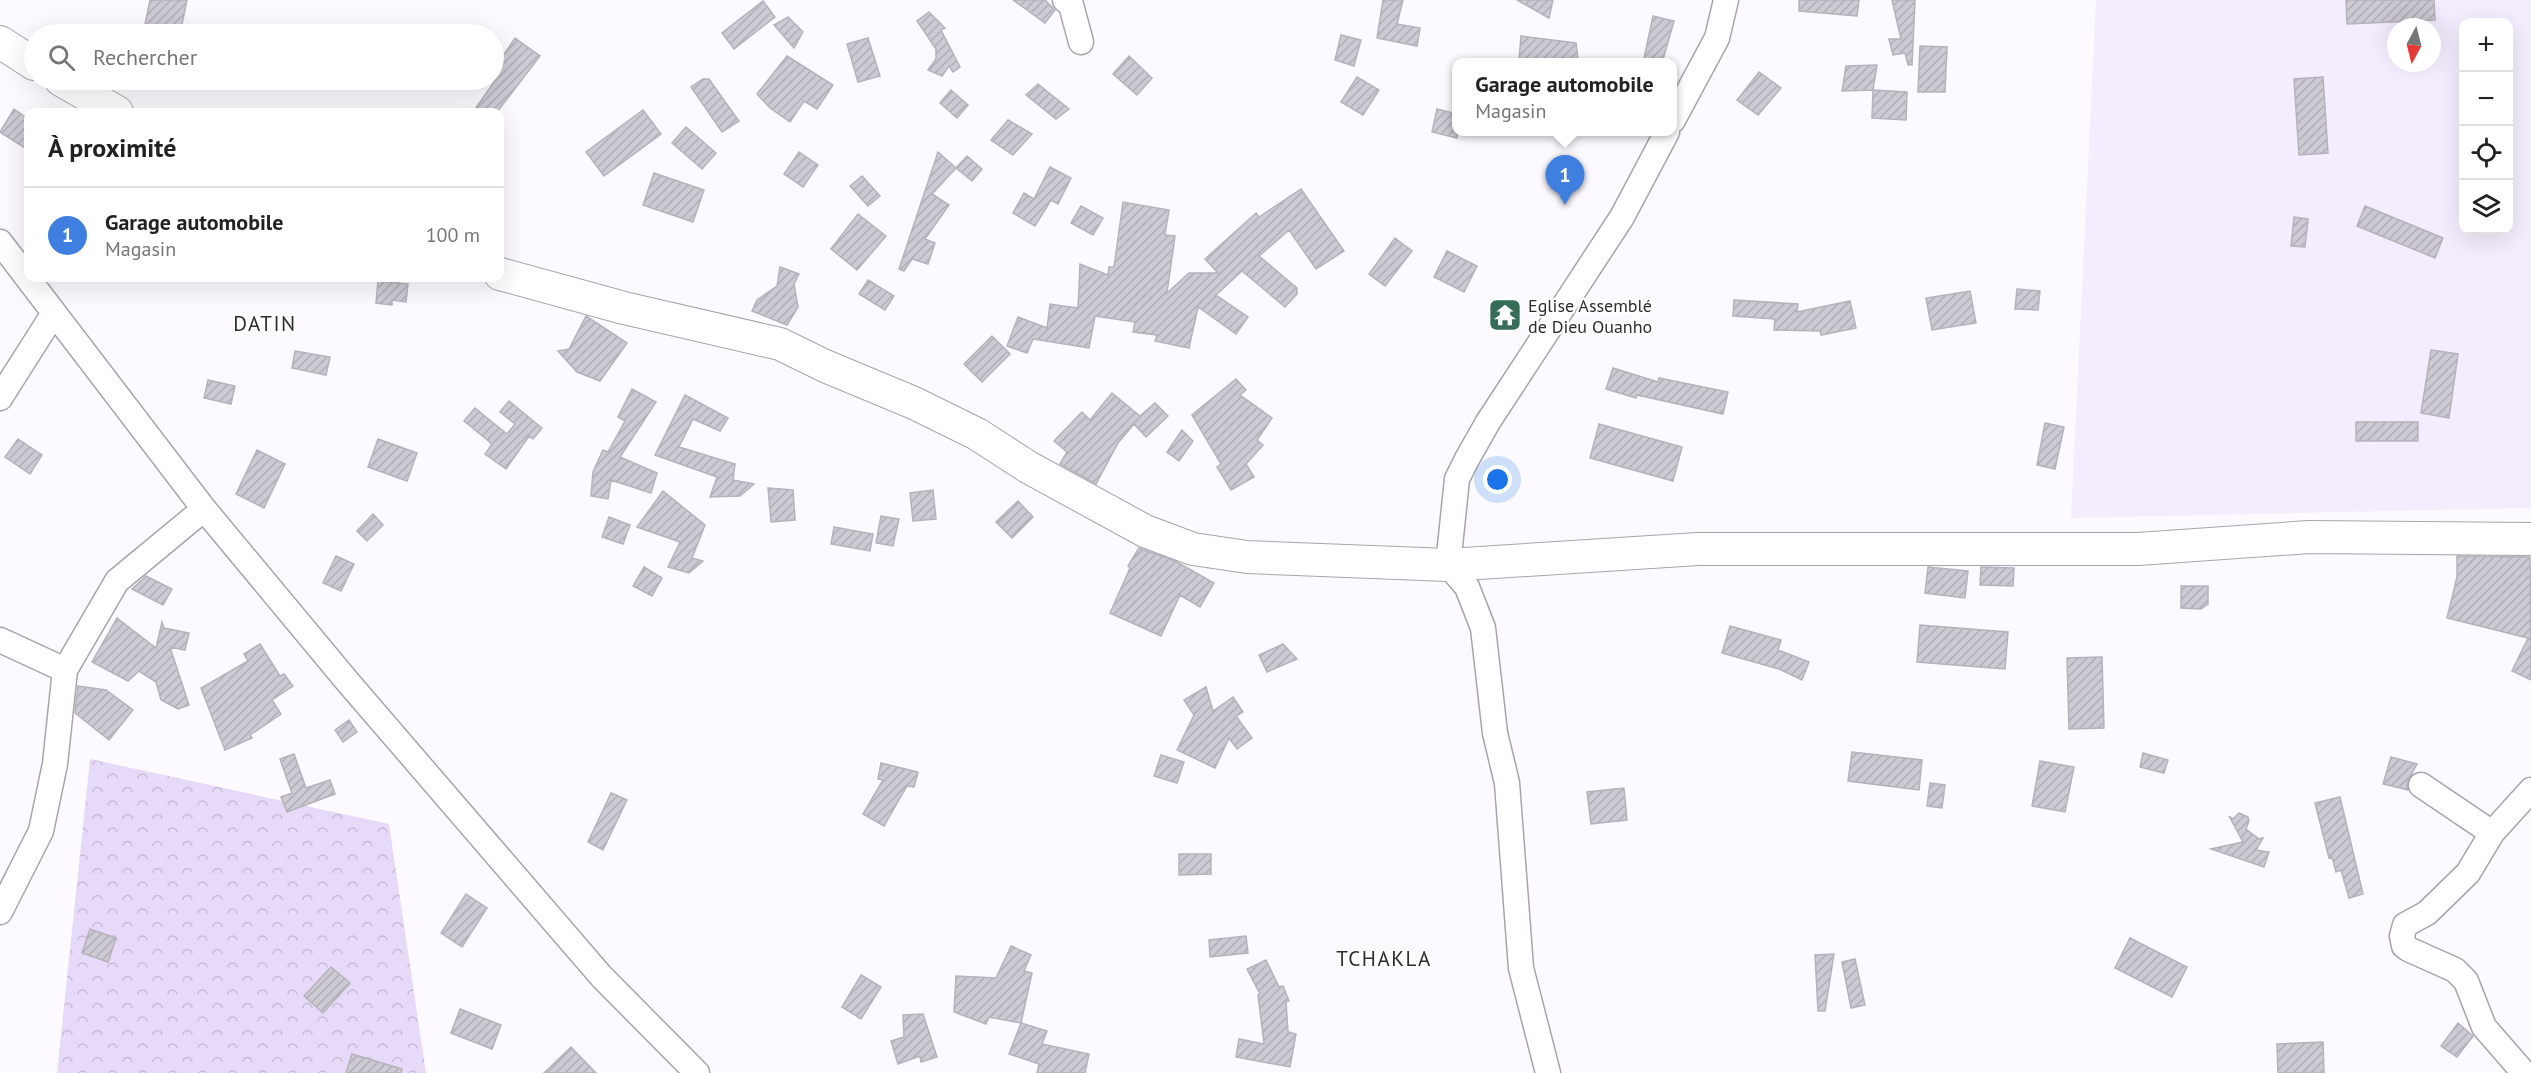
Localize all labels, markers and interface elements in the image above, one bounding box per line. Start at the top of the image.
north arrow [2387,18,2441,72]
map controls [2459,18,2513,234]
button: + [2459,18,2513,72]
search box [24,24,504,90]
icon: search [45,41,78,74]
text: Rechercher [93,43,197,71]
popup [1452,58,1677,136]
text: Garage automobile [1475,70,1654,98]
button: − [2459,72,2513,126]
text: Magasin [1475,98,1546,124]
button: locate [2459,126,2513,180]
text: À proximité [48,131,176,164]
pin: 1 [1546,156,1584,205]
button: layers [2459,180,2513,234]
text: Garage automobile [105,208,284,236]
text: 1 [62,222,73,248]
text: 100 m [426,222,480,248]
text: Magasin [105,236,176,262]
place label: Eglise Assemblé de Dieu Ouanho [1528,294,1652,338]
temple icon: Eglise Assemblé de Dieu Ouanho [1487,297,1523,333]
district label: DATIN [233,310,297,337]
your location [1483,465,1512,494]
district label: TCHAKLA [1336,945,1432,972]

